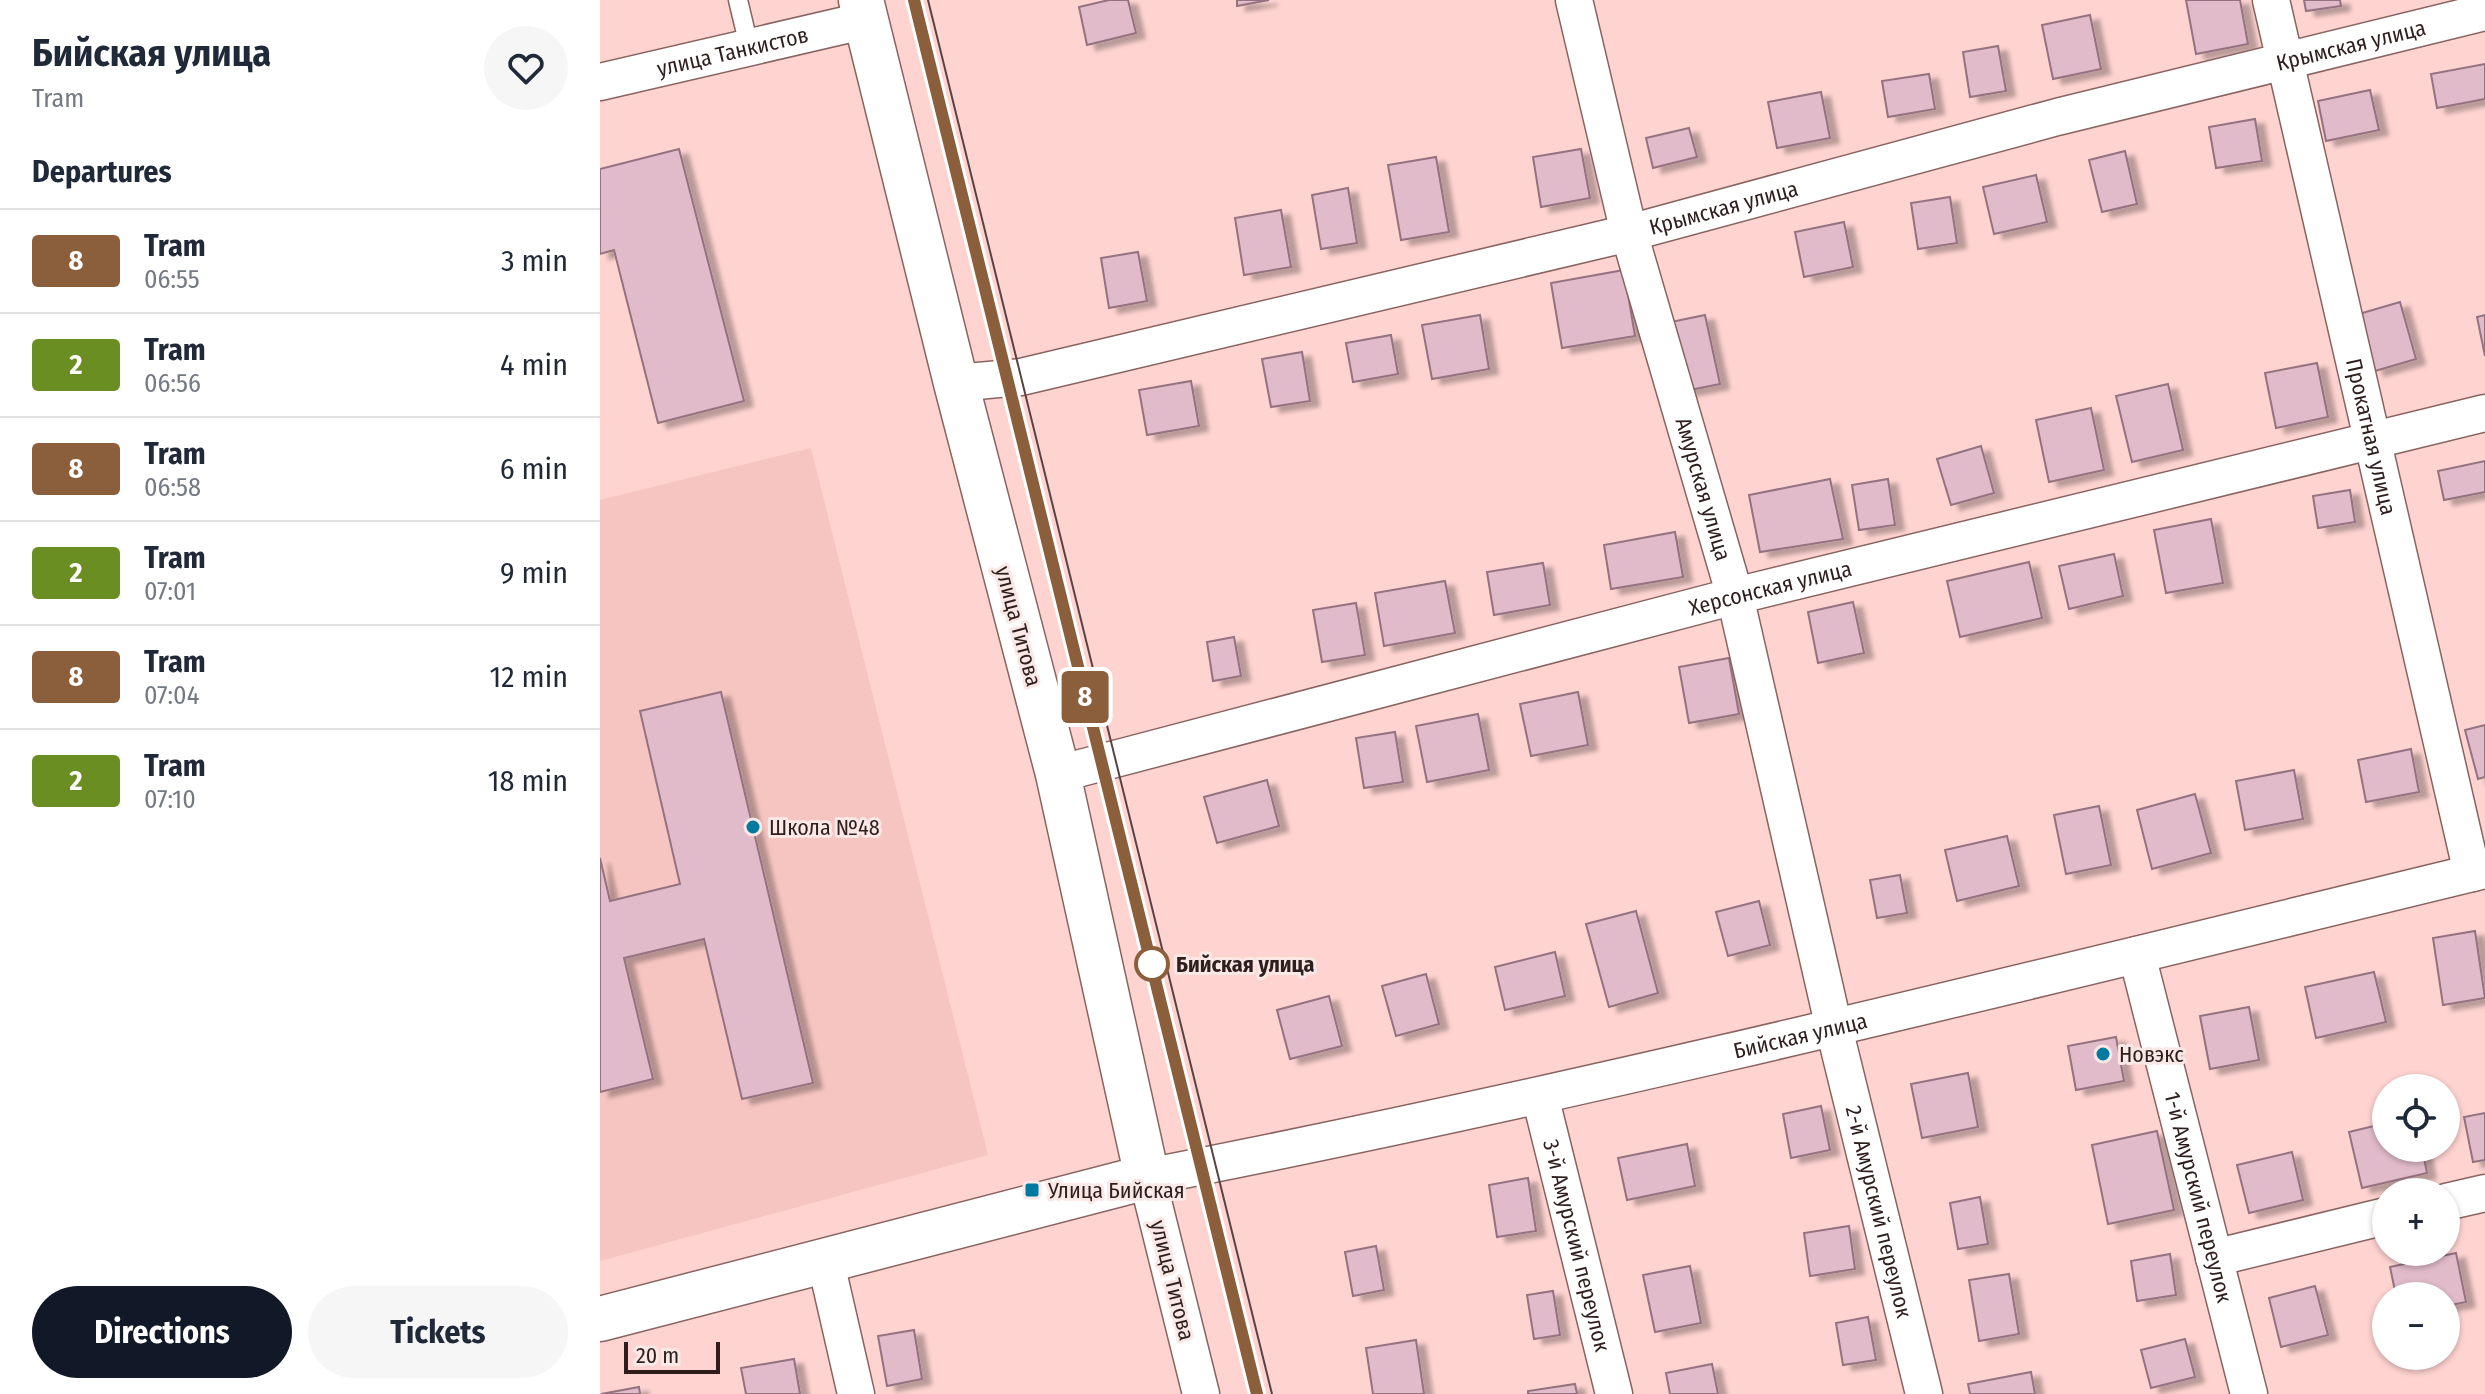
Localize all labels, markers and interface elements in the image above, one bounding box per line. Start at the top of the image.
street label: Крымская улица [2273,14,2428,77]
street label: улица Танкистов [654,21,811,82]
button: heart [484,26,568,110]
text: Бийская улица [32,30,271,76]
text: Tram [32,83,84,114]
text: Departures [32,154,172,190]
street label: Крымская улица [1646,175,1801,241]
text: Tram [144,228,206,264]
text: 3 min [501,243,568,279]
text: 8 [69,244,83,277]
text: 06:55 [144,264,200,295]
text: Tram [144,332,206,368]
text: 4 min [500,347,568,383]
text: 2 [70,348,82,381]
street label: Прокатная улица [2340,356,2402,517]
text: 06:56 [144,368,201,399]
street label: Амурская улица [1670,414,1737,564]
text: Tram [144,436,206,472]
text: 6 min [500,451,568,487]
text: 8 [69,452,83,485]
text: 06:58 [144,472,201,503]
text: Tram [144,540,206,576]
text: 9 min [500,555,568,591]
street label: Херсонская улица [1686,555,1854,622]
text: 2 [70,556,82,589]
street label: улица Титова [990,563,1048,689]
text: 07:01 [144,576,196,607]
text: Tram [144,644,206,680]
text: 12 min [490,659,568,695]
text: 8 [69,660,83,693]
line badge: 8 [1059,671,1111,723]
text: 07:04 [144,680,199,711]
text: 8 [1078,680,1092,713]
text: Tram [144,748,206,784]
text: 18 min [488,763,568,799]
text: 2 [70,764,82,797]
text: 07:10 [144,784,196,815]
place label: Школа №48 [769,814,880,841]
marker: Школа №48 [744,818,762,836]
marker: Бийская улица [1135,947,1169,981]
place label: Бийская улица [1176,951,1314,978]
street label: Бийская улица [1731,1007,1870,1065]
place label: Новэкс [2119,1041,2184,1068]
marker: Новэкс [2094,1045,2112,1063]
map controls [2372,1074,2460,1370]
button: locate [2372,1074,2460,1162]
street label: 1-й Амурский переулок [2158,1089,2238,1306]
street label: 2-й Амурский переулок [1840,1103,1918,1321]
street label: 3-й Амурский переулок [1537,1137,1616,1355]
place label: Улица Бийская [1047,1177,1185,1204]
button: + [2372,1178,2460,1266]
marker: Улица Бийская [1023,1181,1041,1199]
street label: улица Титова [1145,1217,1201,1343]
button: − [2372,1282,2460,1370]
button: Directions [32,1286,292,1378]
button: Tickets [308,1286,568,1378]
scale bar [624,1338,720,1374]
text: 20 m [636,1342,679,1369]

